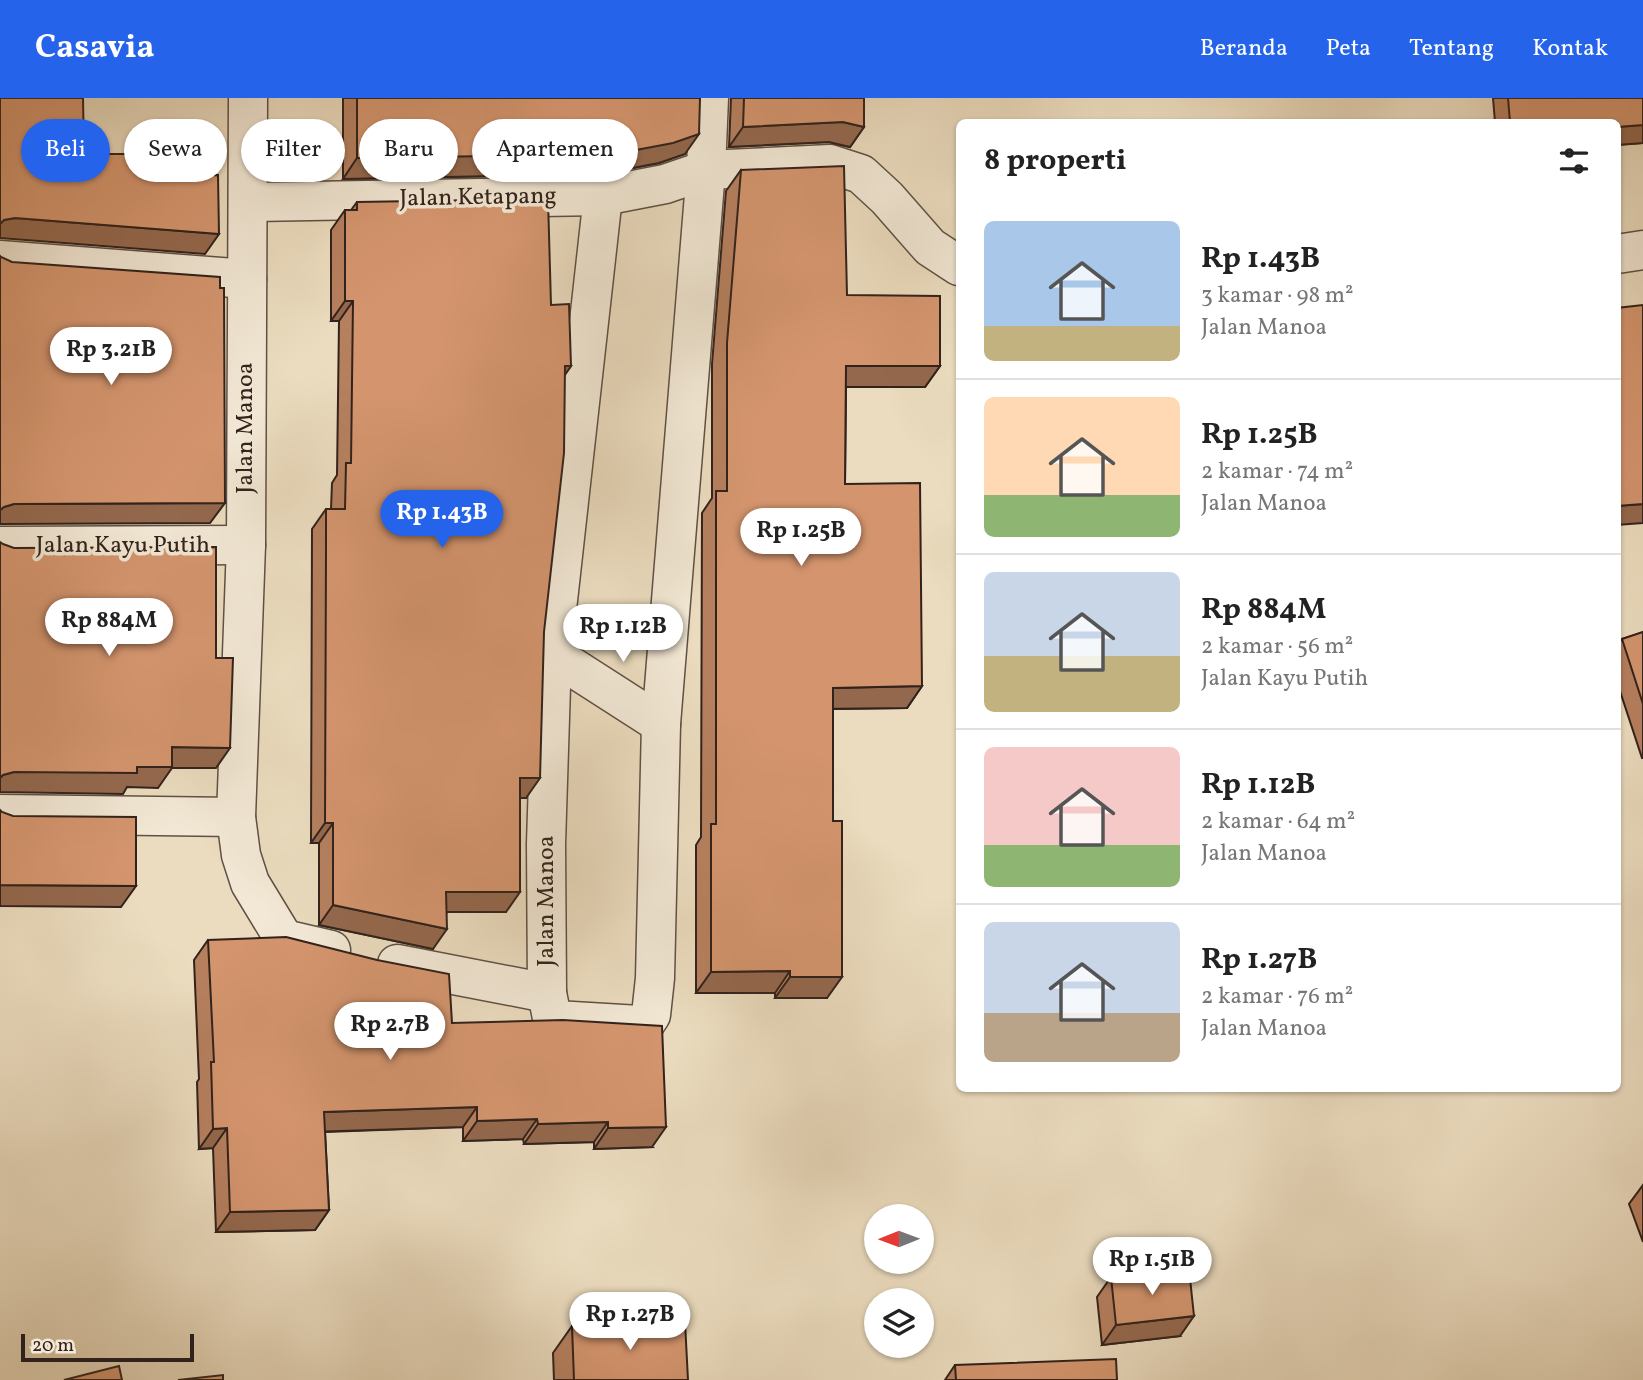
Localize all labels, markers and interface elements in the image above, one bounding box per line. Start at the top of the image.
text: Casavia [35,26,155,72]
text: Beranda [1200,32,1288,66]
text: Peta [1326,32,1371,66]
text: Tentang [1409,32,1494,66]
text: Kontak [1532,32,1608,66]
chip: Beli [21,119,110,182]
chip: Sewa [124,119,227,182]
chip: Filter [241,119,345,182]
chip: Baru [359,119,458,182]
chip: Apartemen [472,119,638,182]
text: 8 properti [984,140,1127,182]
icon: filters [1555,142,1593,180]
street label: Jalan Ketapang [399,180,557,216]
text: Rp 1.43B [1201,238,1320,280]
icon: home [1040,249,1124,333]
text: 3 kamar · 98 m² [1201,280,1354,312]
text: Jalan Manoa [1201,312,1327,344]
pin: Rp 3.21B [39,328,183,387]
text: Rp 3.21B [66,334,156,366]
street label: Jalan Manoa [229,362,263,494]
text: Rp 1.25B [1201,414,1318,456]
icon: home [1040,425,1124,509]
text: 2 kamar · 74 m² [1201,456,1353,488]
text: Jalan Manoa [1201,488,1327,520]
pin: Rp 1.43B [370,490,514,550]
text: Rp 1.43B [396,497,488,529]
pin: Rp 1.25B [729,508,873,568]
text: Rp 1.25B [756,515,846,547]
street label: Jalan Kayu Putih [36,529,210,563]
text: Rp 884M [1201,589,1326,631]
pin: Rp 884M [44,598,174,658]
icon: home [1040,600,1124,684]
pin: Rp 1.12B [551,604,695,664]
text: Rp 884M [61,605,157,637]
text: Rp 1.12B [579,611,667,643]
text: 2 kamar · 56 m² [1201,631,1353,663]
text: Jalan Kayu Putih [1201,663,1368,695]
text: Rp 1.12B [1201,764,1315,806]
icon: home [1040,775,1124,859]
text: 2 kamar · 64 m² [1201,806,1355,838]
street label: Jalan Manoa [530,835,564,967]
text: Jalan Manoa [1201,838,1327,870]
text: Rp 1.27B [1201,939,1317,981]
icon: home [1040,950,1124,1034]
text: 2 kamar · 76 m² [1201,981,1353,1013]
pin: Rp 2.7B [325,1002,455,1062]
text: Rp 2.7B [350,1009,430,1041]
text: Jalan Manoa [1201,1013,1327,1045]
north arrow [864,1204,934,1274]
map controls [864,1204,934,1358]
pin: Rp 1.51B [1080,1238,1224,1297]
text: Rp 1.51B [1109,1244,1195,1276]
button: layers [864,1288,934,1358]
pin: Rp 1.27B [558,1292,702,1352]
text: Rp 1.27B [585,1299,675,1331]
scale bar [21,1331,194,1363]
text: 20 m [32,1333,74,1359]

